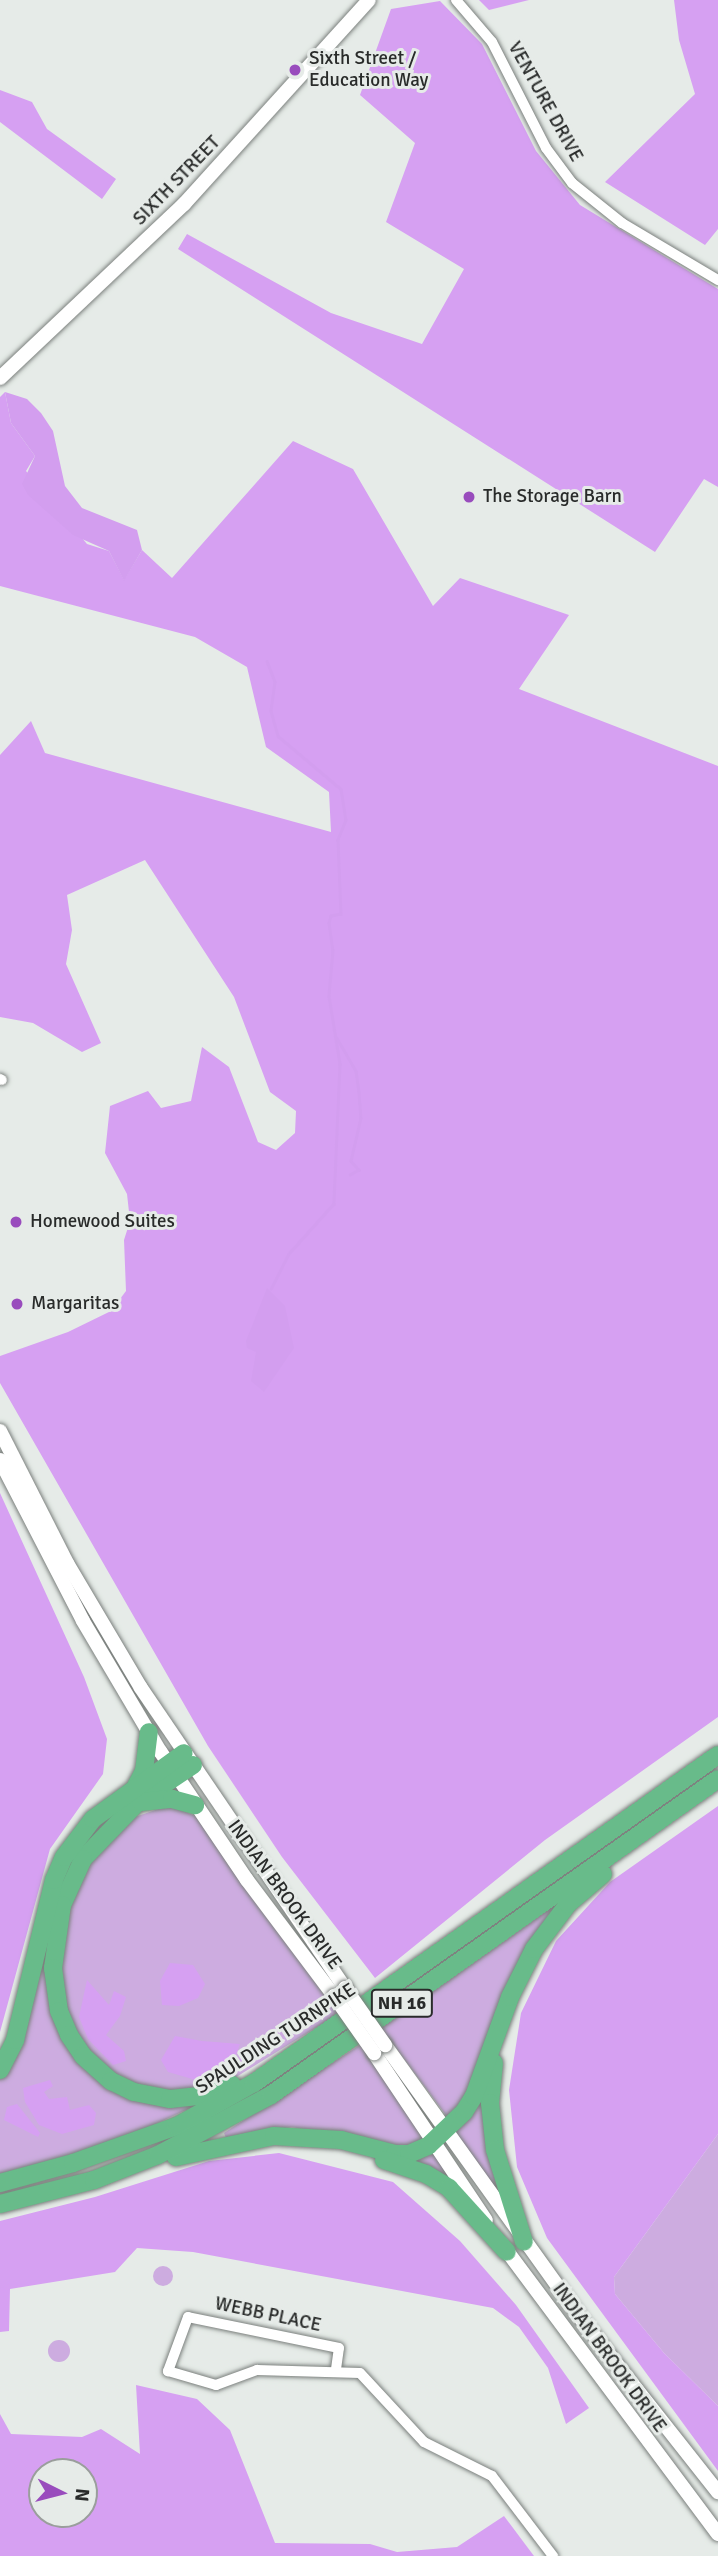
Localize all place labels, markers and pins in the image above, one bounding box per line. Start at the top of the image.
place label: Sixth Street / Education Way [309,48,428,92]
marker: Sixth Street / Education Way [287,62,303,78]
place label: The Storage Barn [483,486,622,508]
marker: The Storage Barn [461,489,477,505]
place label: Homewood Suites [30,1211,175,1233]
marker: Homewood Suites [8,1214,24,1230]
place label: Margaritas [31,1293,119,1315]
marker: Margaritas [9,1296,25,1312]

